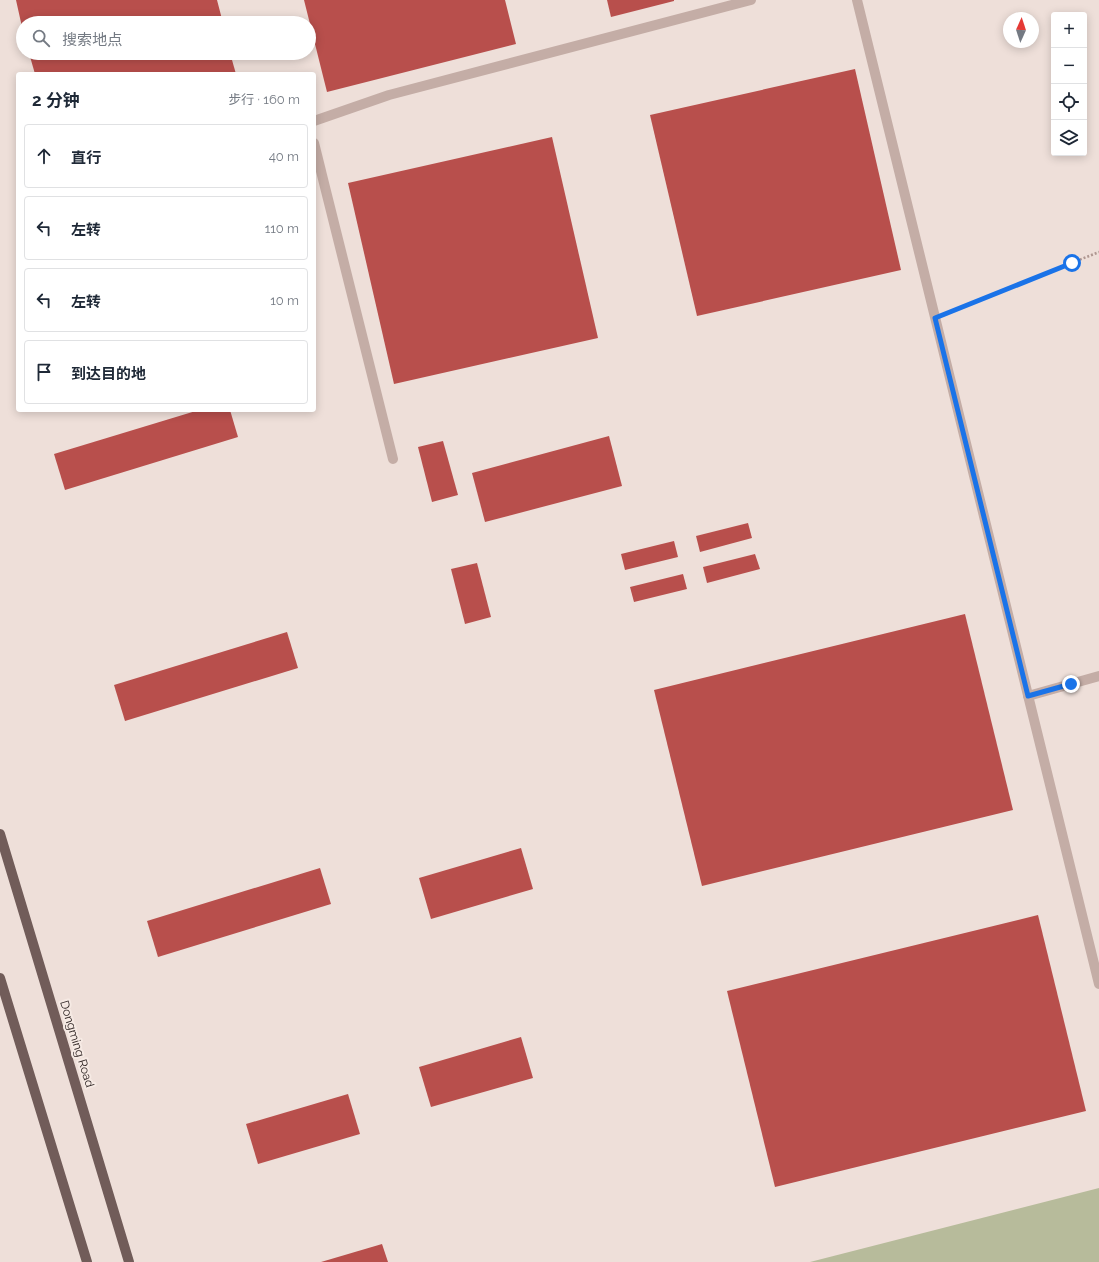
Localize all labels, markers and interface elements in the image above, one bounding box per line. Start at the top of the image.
north arrow [1003,12,1039,48]
map controls [1051,12,1087,156]
button: + [1051,12,1087,48]
search box [16,16,316,60]
icon: search [30,27,52,49]
text: 搜索地点 [62,31,122,49]
button: − [1051,48,1087,84]
button: locate [1051,84,1087,120]
text: 2 分钟 [32,90,80,110]
text: 步行 · 160 m [228,92,300,107]
button: layers [1051,120,1087,156]
icon: ahead [33,145,55,167]
text: 直行 [71,149,101,167]
text: 40 m [269,149,299,164]
icon: left [33,217,55,239]
text: 左转 [71,221,101,239]
text: 110 m [265,221,299,236]
route start [1063,254,1081,272]
icon: left [33,289,55,311]
text: 左转 [71,293,101,311]
text: 10 m [270,293,299,308]
icon: arrive [33,361,55,383]
text: 到达目的地 [71,365,146,383]
route end [1062,675,1080,693]
street label: Dongming Road [57,999,97,1089]

